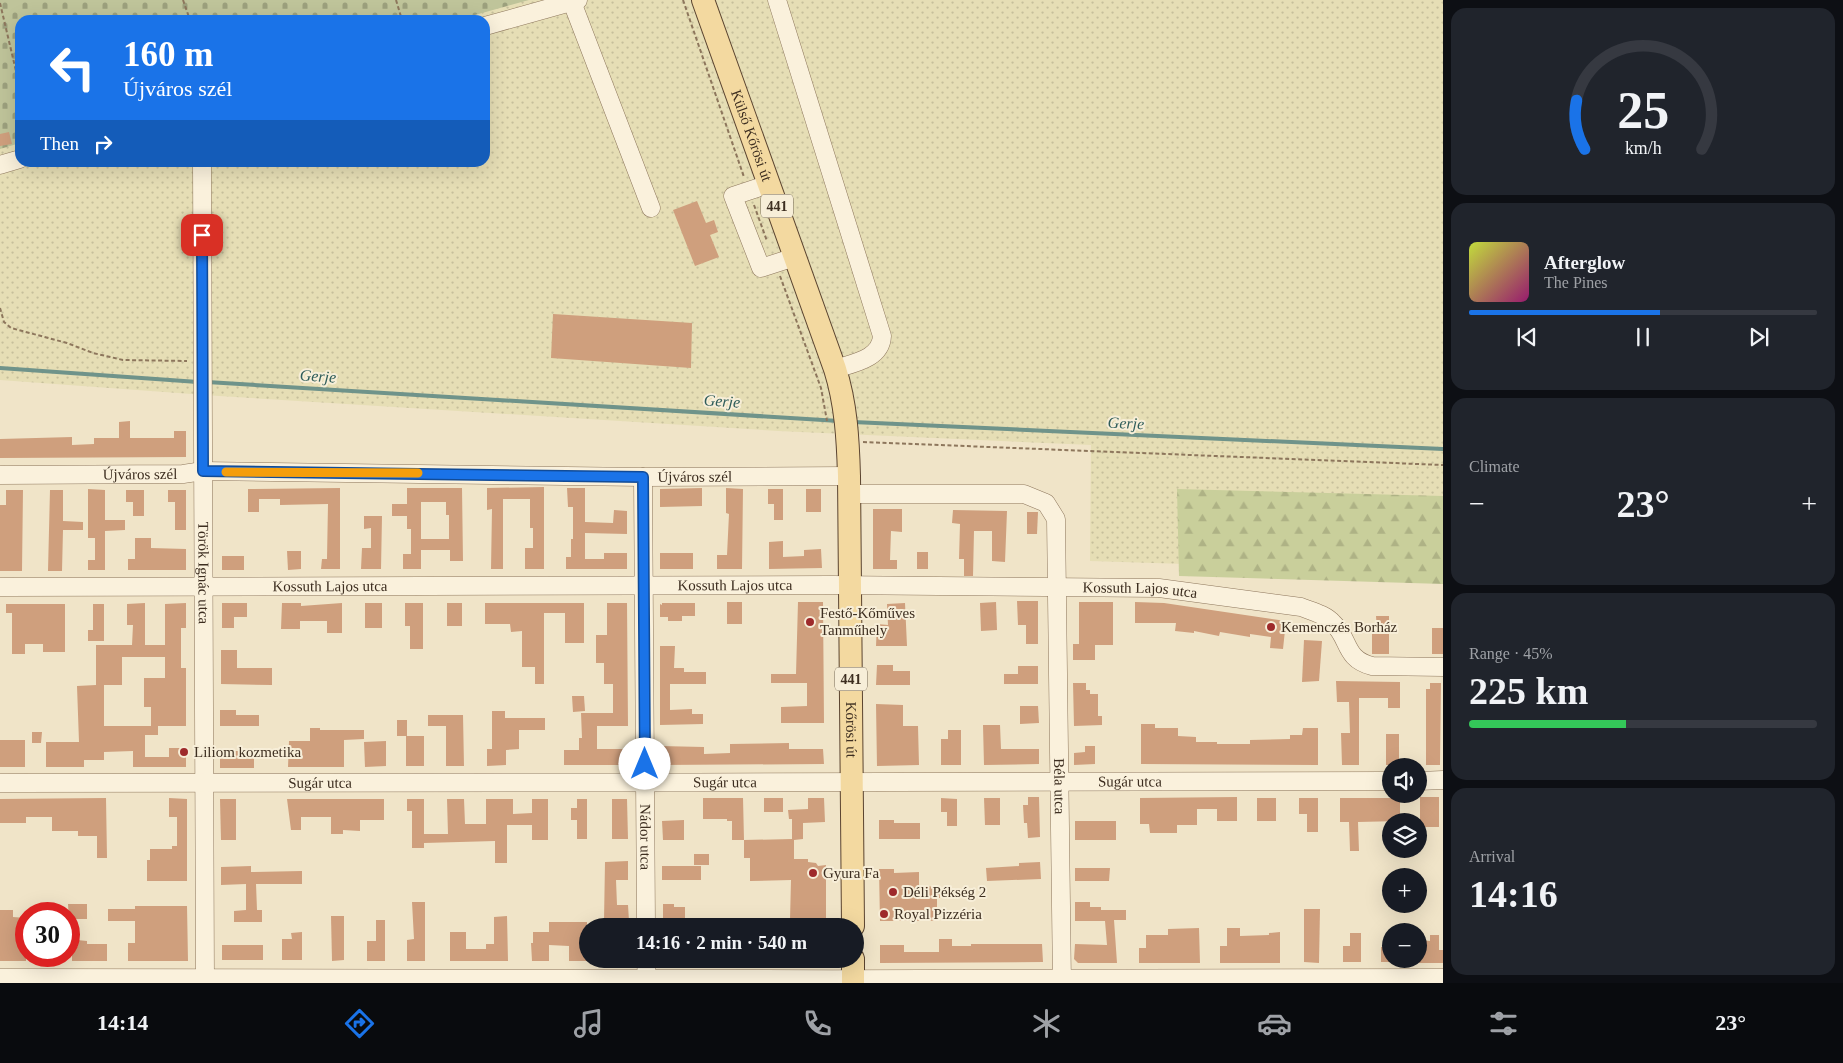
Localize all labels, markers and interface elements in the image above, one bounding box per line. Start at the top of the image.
icon: left [40,35,105,100]
text: 160 m [123,35,213,74]
text: Újváros szél [123,76,232,101]
text: 25 [1617,82,1669,139]
street label: Külső Kőrösi út [728,88,775,184]
icon: right [89,130,117,158]
text: Then [40,133,79,154]
text: km/h [1625,138,1661,158]
road number: 441 [761,195,793,218]
pin [181,214,223,256]
icon: arrive [188,221,216,249]
text: Afterglow [1544,252,1625,273]
text: The Pines [1544,274,1608,291]
icon: previous [1513,323,1541,351]
icon: pause [1629,323,1657,351]
icon: next [1745,323,1773,351]
water label: Gerje [299,366,337,387]
water label: Gerje [703,391,741,412]
water label: Gerje [1107,414,1145,433]
text: Climate [1469,458,1520,475]
street label: Újváros szél [103,466,177,482]
street label: Újváros szél [657,469,732,485]
text: 23° [1616,483,1670,525]
text: − [1469,488,1485,519]
text: + [1801,488,1817,519]
street label: Török Ignác utca [195,522,212,625]
street label: Kossuth Lajos utca [677,577,793,593]
street label: Kossuth Lajos utca [272,578,388,594]
street label: Kossuth Lajos utca [1082,579,1199,601]
place label: Festő-Kőműves Tanműhely [820,605,915,638]
marker: Festő-Kőműves Tanműhely [804,616,816,628]
place label: Kemenczés Borház [1281,619,1398,635]
marker: Kemenczés Borház [1265,621,1277,633]
text: Range · 45% [1469,645,1553,662]
road number: 441 [835,668,867,691]
text: 225 km [1469,670,1588,712]
street label: Kőrösi út [843,702,860,759]
position arrow [618,737,670,789]
place label: Liliom kozmetika [194,744,301,760]
marker: Liliom kozmetika [178,746,190,758]
street label: Béla utca [1051,758,1068,815]
map controls [1382,758,1427,968]
button: sound [1382,758,1427,803]
street label: Sugár utca [1098,773,1162,790]
street label: Sugár utca [693,774,757,790]
street label: Sugár utca [288,775,352,791]
street label: Nádor utca [637,804,654,871]
button: layers [1382,813,1427,858]
text: Arrival [1469,848,1515,865]
place label: Gyura Fa [823,865,880,881]
marker: Gyura Fa [807,867,819,879]
button: + [1382,868,1427,913]
text: 14:16 [1469,873,1558,915]
place label: Déli Pékség 2 [903,884,986,900]
marker: Déli Pékség 2 [887,886,899,898]
speed limit sign: 30 [15,902,80,967]
place label: Royal Pizzéria [894,906,982,922]
marker: Royal Pizzéria [878,908,890,920]
button: − [1382,923,1427,968]
text: 14:16 · 2 min · 540 m [636,932,807,953]
icon: directions [342,1006,377,1041]
icon: music [571,1006,606,1041]
icon: phone [800,1006,835,1041]
icon: climate [1029,1006,1064,1041]
icon: car [1257,1006,1292,1041]
icon: filters [1486,1006,1521,1041]
text: 14:14 [97,1010,148,1035]
text: 23° [1715,1010,1746,1035]

